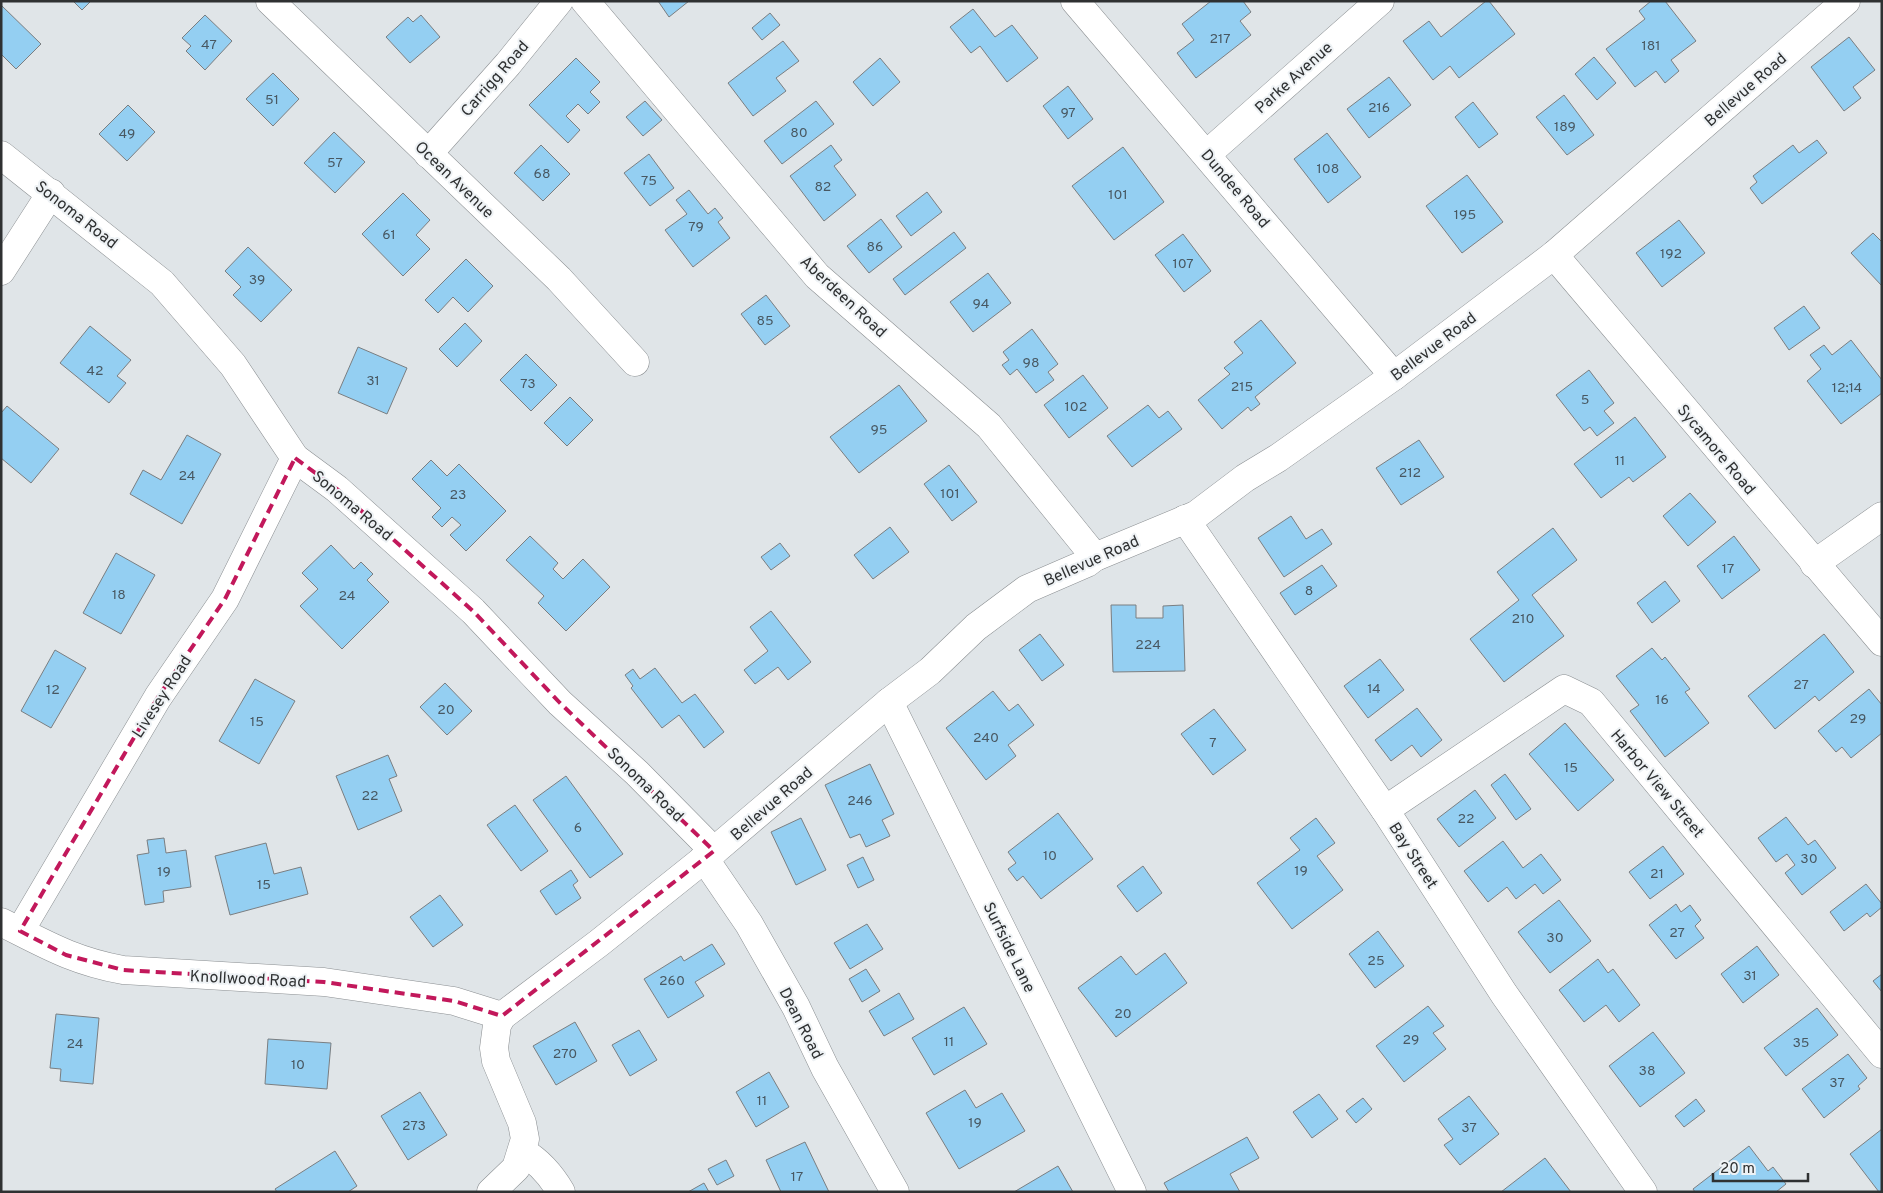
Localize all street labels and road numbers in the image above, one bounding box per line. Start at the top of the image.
street label: Carrigg Road [457,37,534,121]
street label: Parke Avenue [1251,38,1337,119]
street label: Bellevue Road [1701,49,1792,132]
street label: Ocean Avenue [410,138,497,223]
street label: Dundee Road [1196,146,1273,233]
street label: Sonoma Road [31,177,121,254]
street label: Aberdeen Road [795,252,890,343]
street label: Bellevue Road [1387,309,1481,386]
street label: Sycamore Road [1672,401,1759,500]
street label: Sonoma Road [307,467,396,546]
street label: Bellevue Road [1041,532,1143,592]
street label: Livesey Road [129,652,197,742]
street label: Harbor View Street [1605,726,1708,842]
street label: Sonoma Road [602,744,687,827]
street label: Bellevue Road [727,763,818,846]
street label: Bay Street [1383,819,1441,893]
street label: Surfside Lane [978,899,1039,996]
street label: Knollwood Road [189,967,307,993]
street label: Dean Road [774,985,827,1063]

